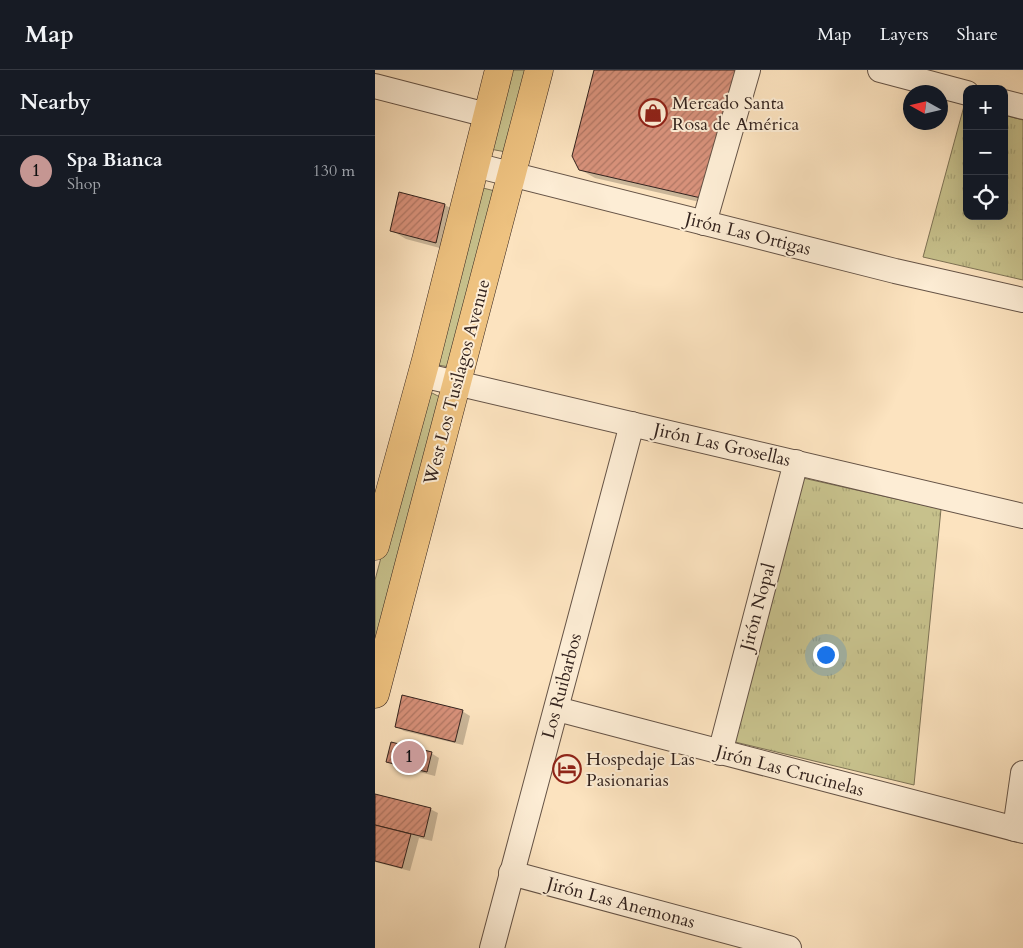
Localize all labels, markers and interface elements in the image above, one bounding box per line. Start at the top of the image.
text: Map [25,18,74,51]
text: Map [817,22,852,47]
text: Layers [880,22,929,47]
text: Share [957,22,998,47]
north arrow [903,85,948,130]
map controls [963,85,1008,220]
button: + [963,85,1008,130]
text: Nearby [20,88,91,117]
place label: Mercado Santa Rosa de América [672,91,799,137]
shop icon: Mercado Santa Rosa de América [638,98,668,128]
button: − [963,130,1008,175]
text: Spa Bianca [67,147,162,173]
text: 1 [32,160,40,182]
text: 130 m [313,160,355,182]
text: Shop [67,173,101,195]
button: locate [963,175,1008,220]
street label: Jirón Las Ortigas [680,206,814,262]
street label: West Los Tusilagos Avenue [417,277,496,488]
street label: Jirón Las Grosellas [648,416,793,473]
street label: Jirón Nopal [734,560,782,656]
street label: Los Ruibarbos [536,630,588,742]
your location [813,642,839,668]
pin: 1 [393,738,425,776]
street label: Jirón Las Crucinelas [710,738,867,803]
place label: Hospedaje Las Pasionarias [586,747,695,793]
hotel icon: Hospedaje Las Pasionarias [552,754,582,784]
street label: Jirón Las Anemonas [541,870,698,935]

